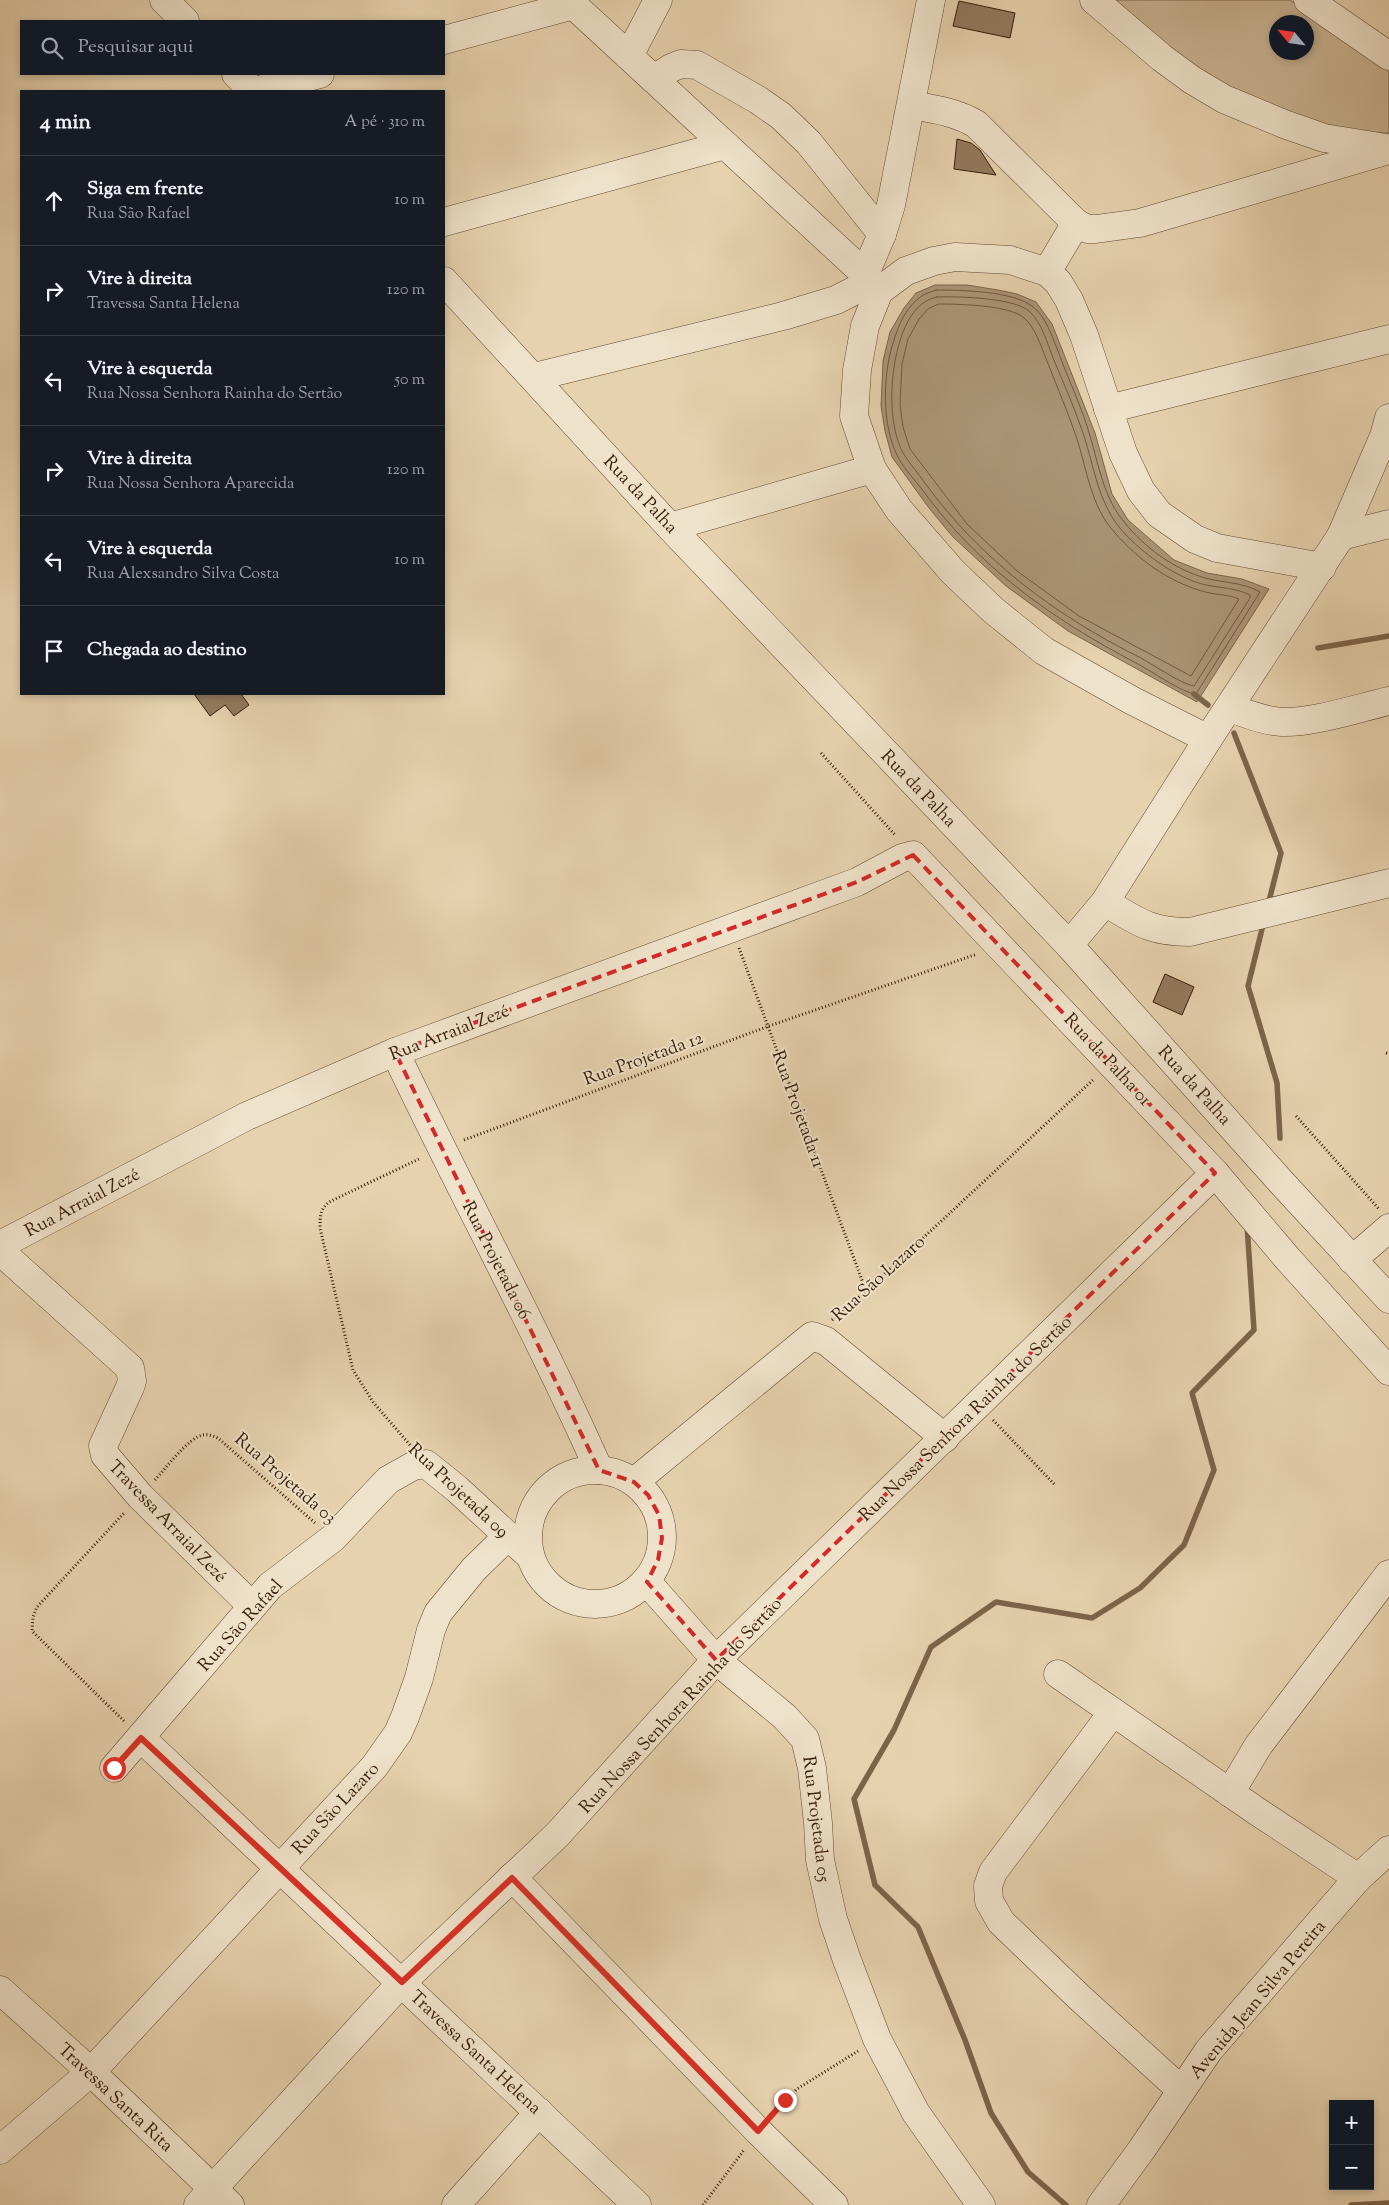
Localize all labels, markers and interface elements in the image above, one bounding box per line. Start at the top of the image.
north arrow [1269,15,1314,60]
search box [20,20,445,75]
icon: search [38,34,66,62]
text: Pesquisar aqui [78,34,193,61]
text: 4 min [40,108,91,138]
text: A pé · 310 m [345,111,425,134]
text: Siga em frente [87,176,203,203]
icon: ahead [40,187,68,215]
text: 10 m [395,189,425,212]
text: Rua São Rafael [87,203,190,226]
text: Vire à direita [87,266,192,293]
icon: right [40,277,68,305]
text: 120 m [387,279,425,302]
text: Travessa Santa Helena [87,293,240,316]
text: Vire à esquerda [87,356,213,383]
icon: left [40,367,68,395]
text: 50 m [394,369,425,392]
text: Rua Nossa Senhora Rainha do Sertão [87,383,342,406]
text: Vire à direita [87,446,192,473]
street label: Rua da Palha [596,450,683,541]
icon: right [40,457,68,485]
text: 120 m [387,459,425,482]
text: Rua Nossa Senhora Aparecida [87,473,294,496]
text: Vire à esquerda [87,536,213,563]
icon: left [40,547,68,575]
text: 10 m [395,549,425,572]
text: Rua Alexsandro Silva Costa [87,563,279,586]
icon: arrive [40,637,68,665]
text: Chegada ao destino [87,637,247,664]
street label: Rua da Palha [874,745,961,834]
street label: Rua Arraial Zezé [386,999,514,1069]
street label: Rua da Palha 01 [1057,1008,1156,1113]
street label: Rua Projetada 12 [580,1026,708,1094]
street label: Rua da Palha [1151,1041,1236,1132]
street label: Rua Projetada 11 [764,1047,830,1172]
street label: Rua Arraial Zezé [21,1162,145,1245]
street label: Rua Projetada 06 [454,1197,536,1325]
street label: Rua São Lazaro [827,1230,932,1329]
street label: Rua Nossa Senhora Rainha do Sertão [854,1310,1079,1529]
street label: Rua Projetada 03 [228,1428,341,1531]
street label: Rua Projetada 09 [401,1438,514,1545]
street label: Travessa Arraial Zezé [101,1455,232,1589]
street label: Rua São Rafael [193,1574,290,1678]
street label: Rua Nossa Senhora Rainha do Sertão [574,1592,789,1820]
street label: Rua Projetada 05 [794,1755,836,1884]
route start [103,1757,126,1780]
street label: Rua São Lazaro [287,1757,386,1861]
street label: Avenida Jean Silva Pereira [1184,1915,1333,2085]
street label: Travessa Santa Helena [403,1985,546,2122]
street label: Travessa Santa Rita [51,2038,178,2159]
route end [774,2089,797,2112]
map controls [1329,2100,1374,2190]
button: + [1329,2100,1374,2145]
button: − [1329,2145,1374,2190]

